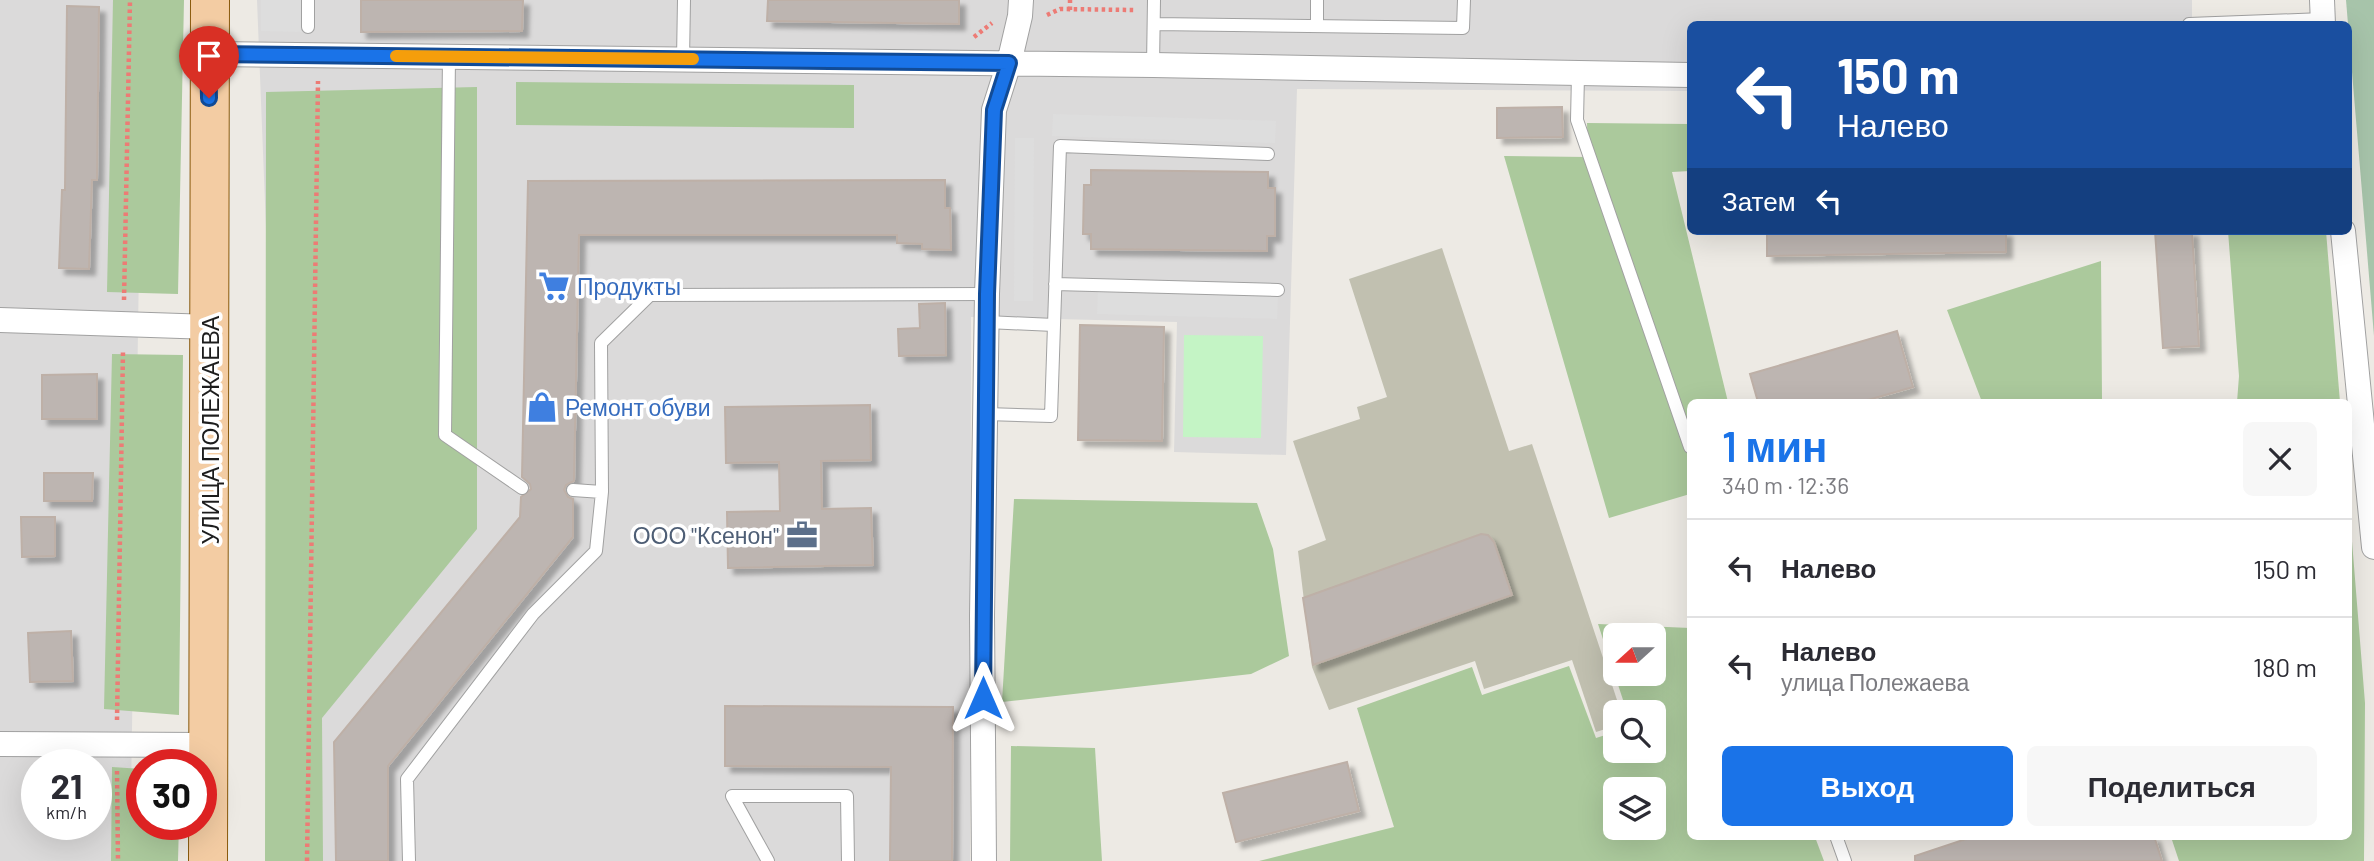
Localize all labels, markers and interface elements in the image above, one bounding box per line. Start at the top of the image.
pin [179,26,239,98]
icon: arrive [190,37,228,75]
text: 150 m [1837,45,1959,104]
icon: left [1722,49,1813,140]
text: Налево [1837,105,1949,143]
icon: left [1810,182,1848,220]
text: Затем [1722,185,1796,216]
supermarket icon: Продукты [537,269,571,303]
place label: Продукты [577,272,681,300]
street label: УЛИЦА ПОЛЕЖАЕВА [196,315,224,544]
shop icon: Ремонт обуви [525,390,559,424]
place label: Ремонт обуви [565,393,711,421]
text: 1 мин [1722,420,1827,470]
button: close [2243,422,2317,496]
text: 340 m · 12:36 [1722,471,1849,499]
office icon: ООО "Ксенон" [785,518,819,552]
place label: ООО "Ксенон" [633,521,779,549]
icon: left [1722,549,1760,587]
text: Налево [1781,552,1876,583]
text: 150 m [2253,553,2317,584]
north arrow [1603,623,1666,686]
map controls [1603,623,1666,840]
text: Налево [1781,635,1876,666]
icon: left [1722,647,1760,685]
text: 180 m [2253,651,2317,682]
position arrow [946,661,1020,735]
text: улица Полежаева [1781,668,1969,696]
button: search [1603,700,1666,763]
button: Выход [1722,746,2013,826]
button: Поделиться [2027,746,2317,826]
speed limit sign: 30 [126,749,217,840]
text: 21 [51,764,82,806]
button: layers [1603,777,1666,840]
text: km/h [46,801,87,823]

